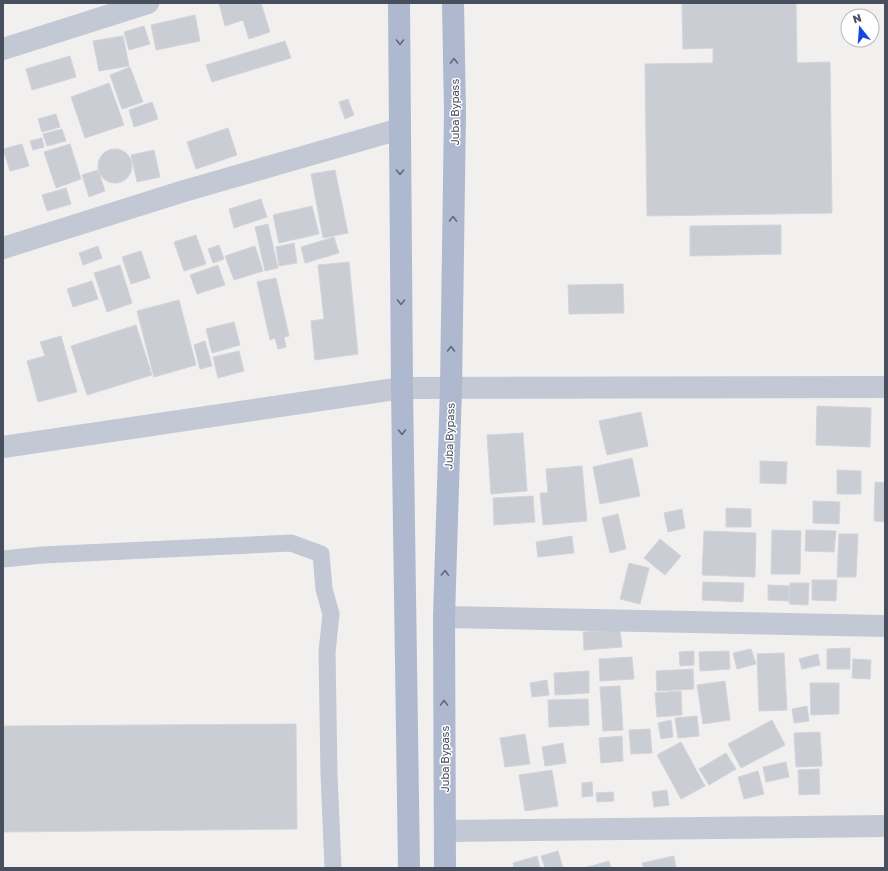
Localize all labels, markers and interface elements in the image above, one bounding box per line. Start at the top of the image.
north arrow [840,8,880,48]
text: N [851,11,863,25]
one-way arrow [396,39,404,45]
one-way arrow [450,58,458,64]
street label: Juba Bypass [448,79,461,145]
one-way arrow [396,169,404,175]
one-way arrow [449,216,457,222]
one-way arrow [397,299,405,305]
one-way arrow [447,346,455,352]
street label: Juba Bypass [441,402,457,469]
one-way arrow [398,429,406,435]
one-way arrow [441,570,449,576]
one-way arrow [440,700,448,706]
street label: Juba Bypass [438,726,451,792]

